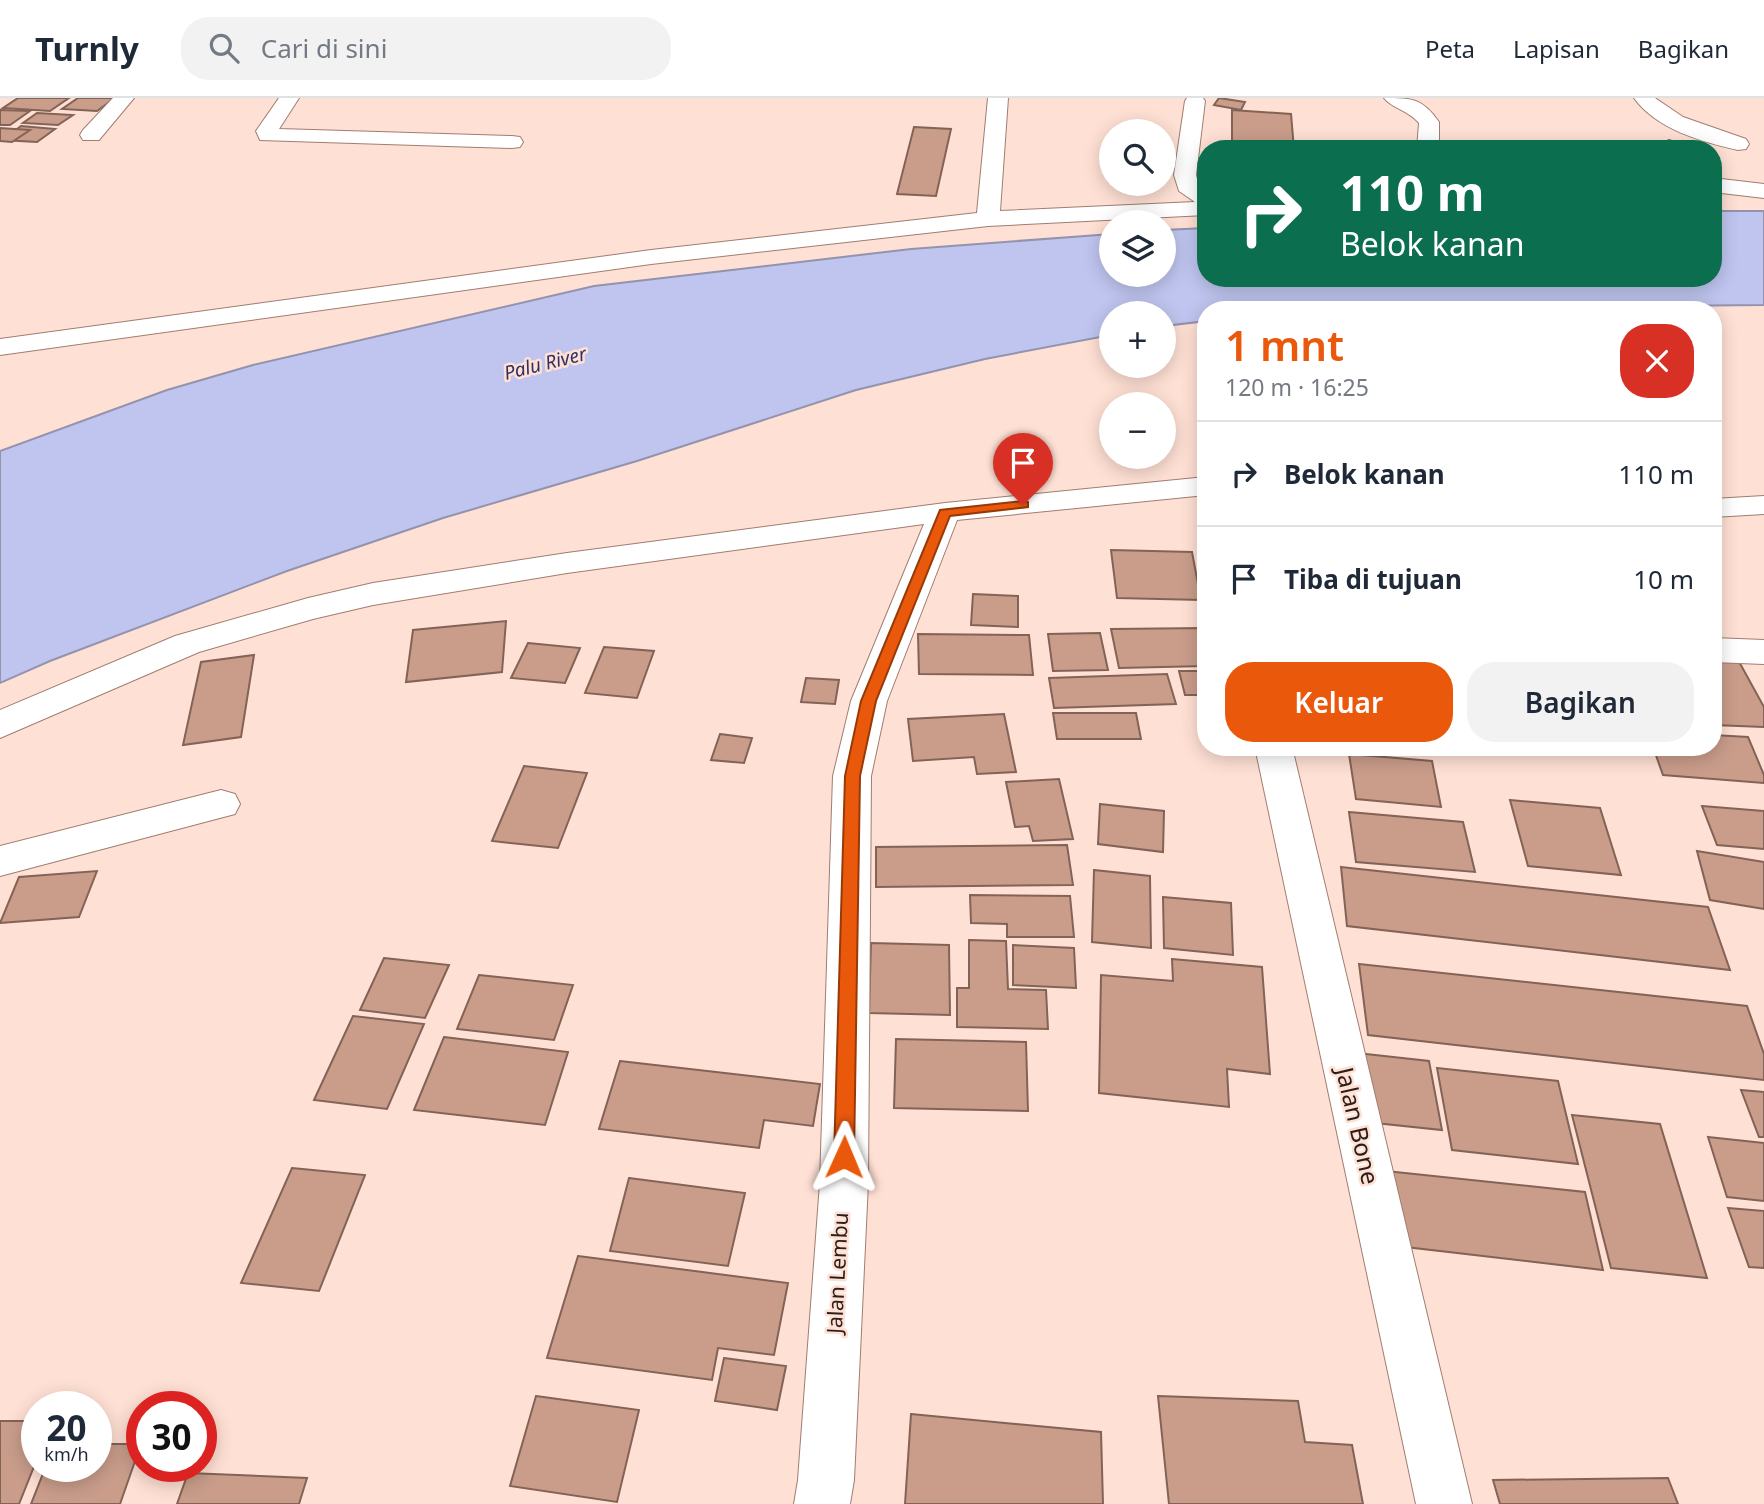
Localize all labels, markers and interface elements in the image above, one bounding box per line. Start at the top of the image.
search box [181,17,671,80]
text: Turnly [35,26,139,71]
icon: search [205,29,243,67]
text: Cari di sini [261,30,387,66]
text: Peta [1425,32,1475,65]
text: Lapisan [1513,32,1600,65]
text: Bagikan [1638,32,1729,65]
map controls [1099,119,1176,469]
button: search [1099,119,1176,196]
text: 110 m [1340,159,1485,225]
icon: right [1225,168,1316,259]
button: layers [1099,210,1176,287]
text: Belok kanan [1340,222,1524,265]
button: + [1099,301,1176,378]
text: 1 mnt [1225,316,1344,373]
button: close [1620,324,1694,398]
water label: Palu River [501,340,590,386]
text: 120 m · 16:25 [1225,371,1369,403]
button: − [1099,392,1176,469]
pin [993,433,1053,505]
icon: arrive [1004,444,1042,482]
icon: right [1225,455,1263,493]
text: Belok kanan [1284,456,1445,492]
text: 110 m [1618,456,1694,492]
icon: arrive [1225,560,1263,598]
text: Tiba di tujuan [1284,561,1462,597]
text: 10 m [1633,561,1694,597]
button: Keluar [1225,662,1453,742]
button: Bagikan [1467,662,1694,742]
street label: Jalan Bone [1329,1062,1388,1187]
position arrow [807,1120,881,1194]
street label: Jalan Lembu [820,1212,854,1336]
speed limit sign: 30 [126,1391,217,1482]
text: 20 [46,1404,87,1451]
text: km/h [44,1442,89,1466]

